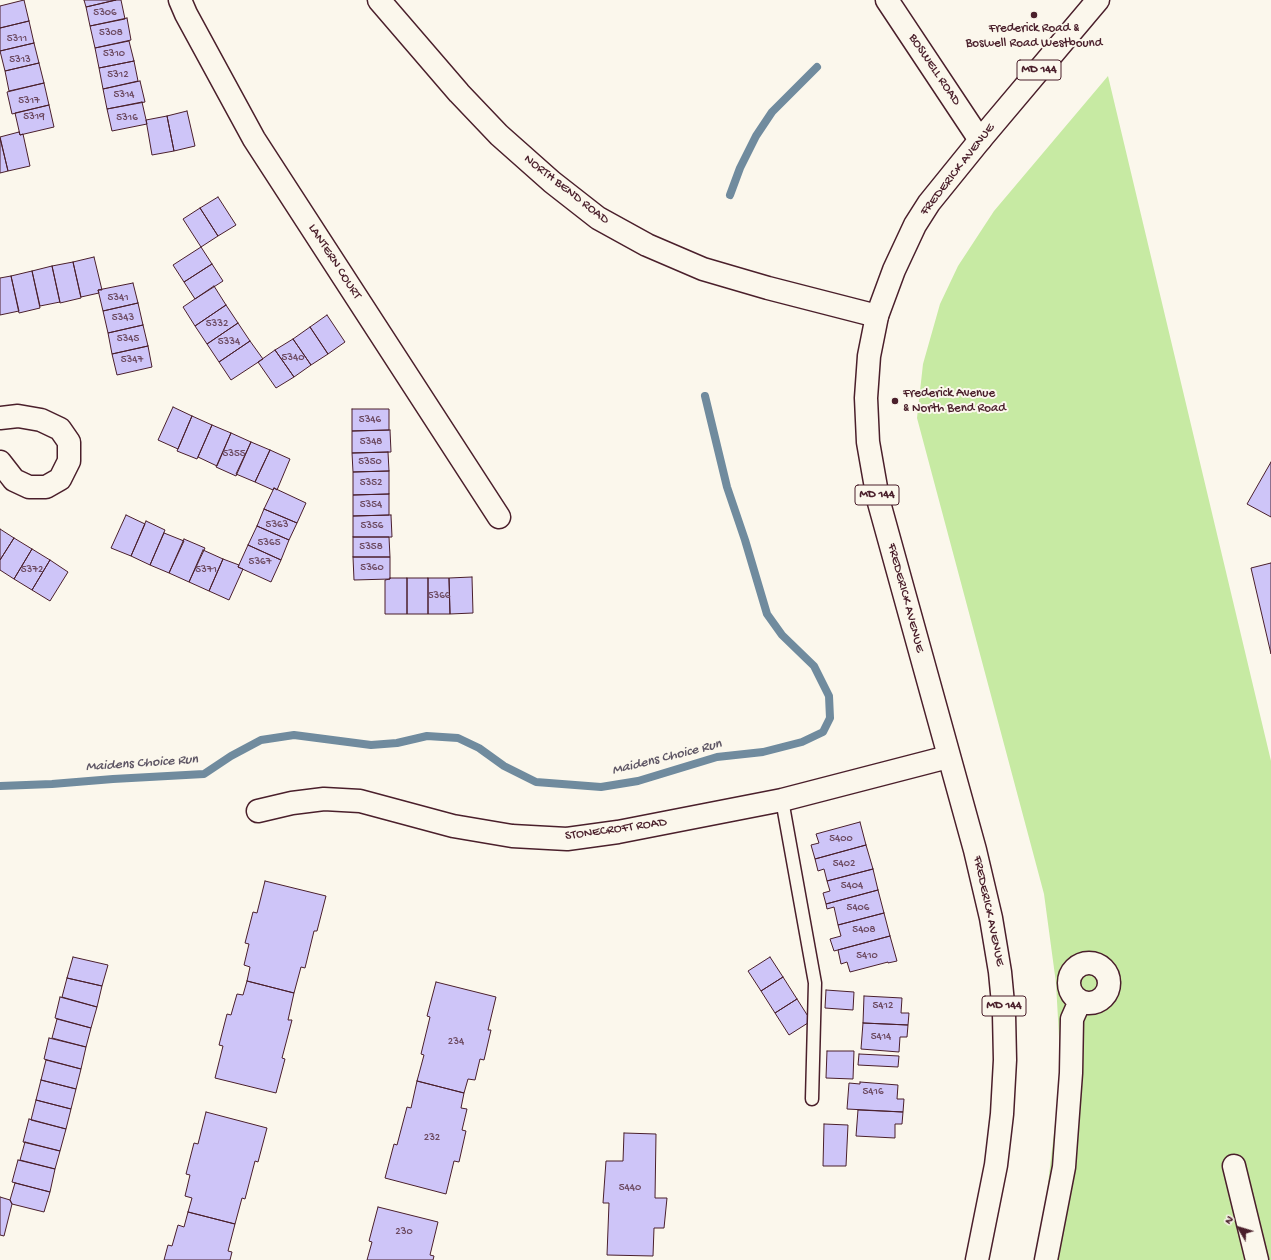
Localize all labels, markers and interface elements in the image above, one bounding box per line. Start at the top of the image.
house number: 5306 [93,6,117,20]
marker: Frederick Road & Boswell Road Westbound [1029,10,1039,20]
place label: Frederick Road & Boswell Road Westbound [966,21,1102,52]
house number: 5308 [99,26,123,40]
street label: BOSWELL ROAD [904,31,964,109]
house number: 5311 [7,32,27,46]
house number: 5310 [103,47,125,61]
house number: 5313 [9,53,31,67]
road number: MD 144 [1017,60,1061,80]
house number: 5312 [107,68,129,82]
house number: 5314 [113,88,135,102]
house number: 5317 [18,94,40,108]
house number: 5319 [23,110,45,124]
house number: 5316 [116,111,138,125]
street label: FREDERICK AVENUE [917,121,999,219]
street label: NORTH BEND ROAD [520,152,612,228]
street label: LANTERN COURT [304,221,364,303]
house number: 5341 [107,291,129,305]
house number: 5343 [112,311,134,325]
house number: 5332 [206,317,228,331]
house number: 5345 [117,332,139,346]
house number: 5334 [218,335,240,349]
house number: 5340 [282,351,304,365]
house number: 5347 [121,353,143,367]
place label: Frederick Avenue & North Bend Road [903,386,1006,417]
marker: Frederick Avenue & North Bend Road [890,396,900,406]
house number: 5346 [359,413,381,427]
house number: 5348 [360,435,382,449]
house number: 5355 [222,447,246,461]
house number: 5350 [358,455,382,469]
house number: 5352 [360,476,382,490]
road number: MD 144 [855,485,899,505]
house number: 5354 [360,498,382,512]
house number: 5363 [266,518,288,532]
house number: 5356 [361,519,383,533]
house number: 5365 [258,536,280,550]
house number: 5358 [359,540,383,554]
street label: FREDERICK AVENUE [883,542,927,654]
house number: 5367 [249,555,271,569]
house number: 5360 [360,561,384,575]
house number: 5372 [21,563,43,577]
house number: 5371 [195,563,217,577]
house number: 5366 [428,589,450,603]
water label: Maidens Choice Run [610,736,724,780]
water label: Maidens Choice Run [85,752,199,776]
street label: STONECROFT ROAD [564,815,668,845]
house number: 5400 [829,832,853,846]
street label: FREDERICK AVENUE [969,854,1007,968]
house number: 5402 [833,857,855,871]
house number: 5404 [841,879,863,893]
house number: 5406 [847,901,869,915]
house number: 5408 [852,923,876,937]
house number: 5410 [856,949,878,963]
road number: MD 144 [982,996,1026,1016]
house number: 5412 [873,999,893,1013]
house number: 5414 [871,1030,891,1044]
house number: 234 [448,1035,464,1049]
house number: 5416 [862,1085,884,1099]
house number: 232 [424,1131,440,1145]
house number: 5440 [619,1181,641,1195]
north arrow [1219,1208,1259,1248]
text: N [1223,1214,1236,1227]
house number: 230 [395,1225,413,1239]

